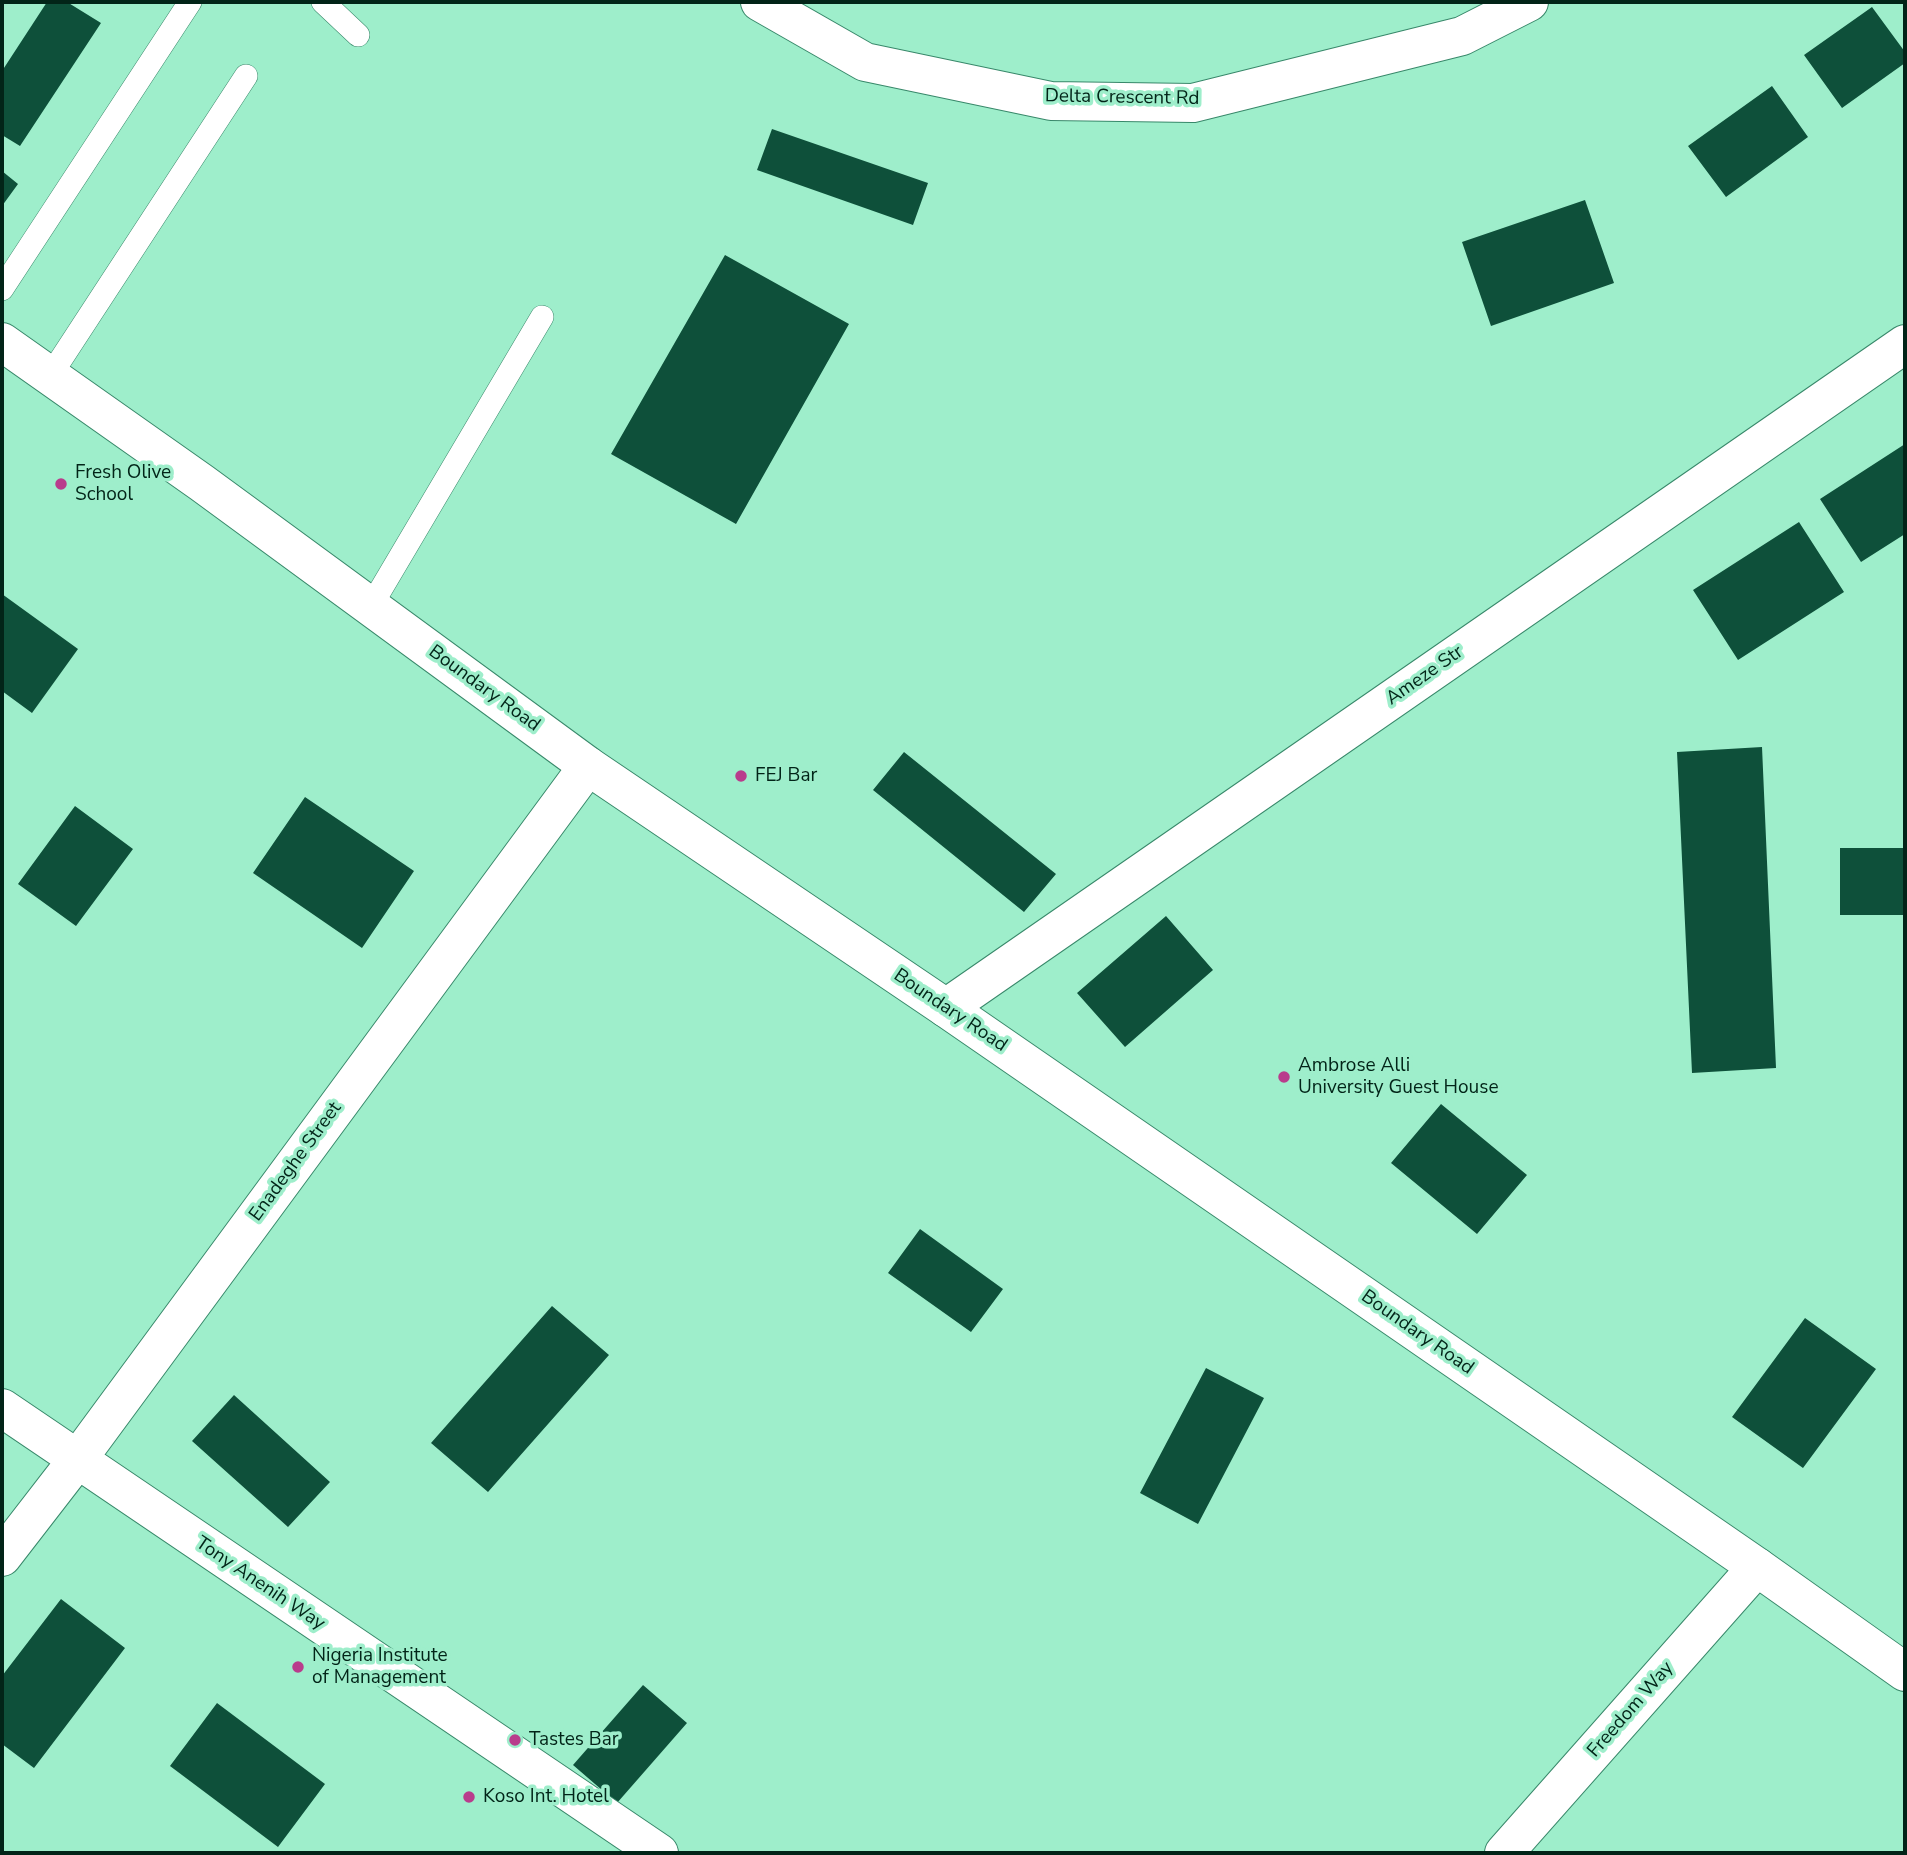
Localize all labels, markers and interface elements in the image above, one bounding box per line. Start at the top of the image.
street label: Delta Crescent Rd [1045,85,1199,111]
place label: Fresh Olive School [75,462,171,506]
marker: Fresh Olive School [53,476,69,492]
street label: Boundary Road [424,641,544,737]
street label: Ameze Str [1382,641,1468,711]
place label: FEJ Bar [755,765,817,787]
marker: FEJ Bar [733,768,749,784]
street label: Boundary Road [889,965,1011,1057]
place label: Ambrose Alli University Guest House [1298,1055,1499,1099]
marker: Ambrose Alli University Guest House [1276,1069,1292,1085]
street label: Enadeghe Street [245,1098,347,1226]
street label: Boundary Road [1356,1286,1478,1380]
street label: Tony Anenih Way [191,1532,329,1636]
place label: Nigeria Institute of Management [312,1645,448,1689]
street label: Freedom Way [1583,1657,1679,1763]
marker: Nigeria Institute of Management [290,1659,306,1675]
place label: Tastes Bar [529,1729,619,1751]
marker: Tastes Bar [507,1732,523,1748]
place label: Koso Int. Hotel [483,1786,609,1808]
marker: Koso Int. Hotel [461,1789,477,1805]

